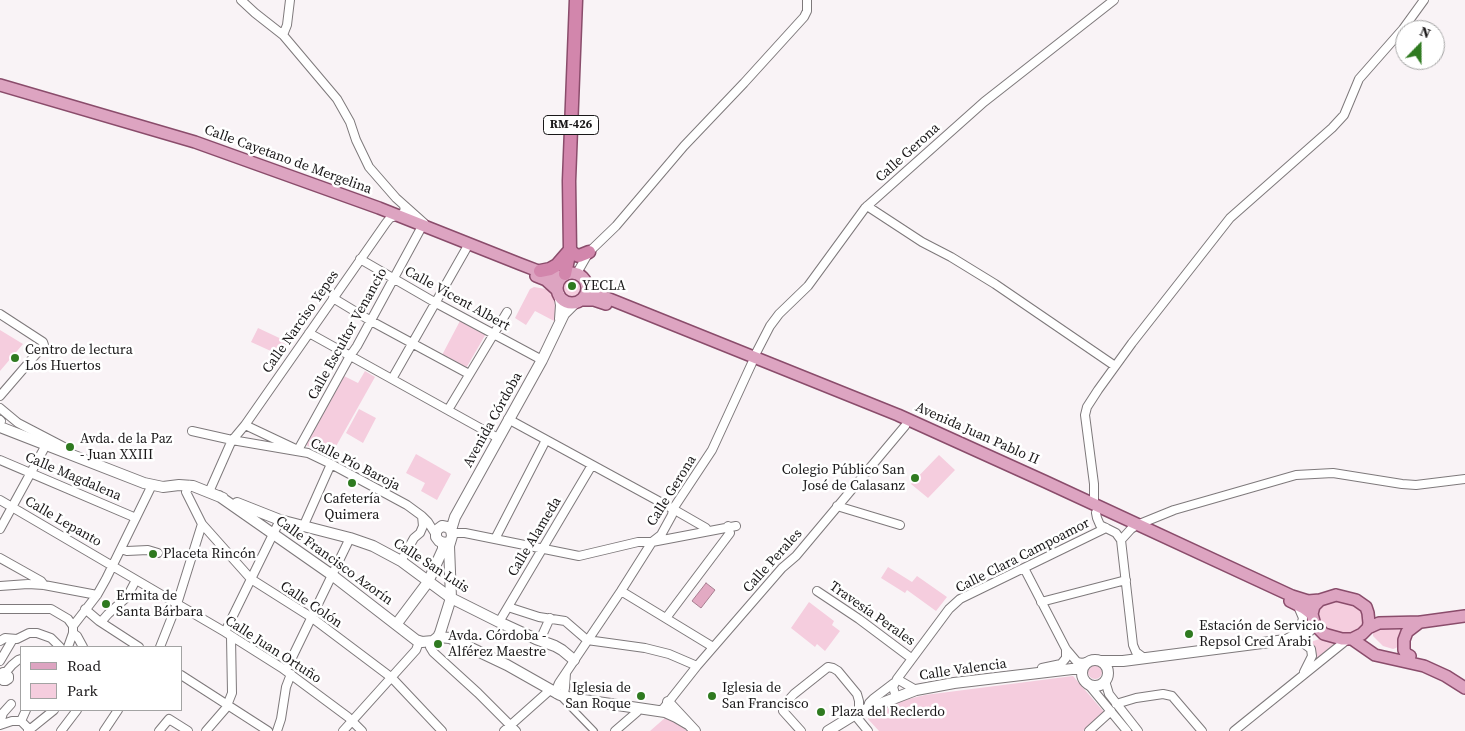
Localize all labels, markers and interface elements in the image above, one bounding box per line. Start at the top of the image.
north arrow [1395,20,1445,70]
text: N [1417,21,1434,43]
road number: RM-426 [544,116,598,134]
street label: Calle Gerona [872,120,944,186]
street label: Calle Cayetano de Mergelina [202,122,374,198]
street label: Calle Vicent Albert [402,263,512,335]
street label: Calle Escultor Venancio [305,265,391,403]
street label: Calle Narciso Yepes [259,267,343,377]
place label: YECLA [582,278,626,294]
marker: YECLA [566,280,578,292]
place label: Centro de lectura Los Huertos [25,342,133,374]
marker: Centro de lectura Los Huertos [9,352,21,364]
street label: Avenida Córdoba [460,369,526,471]
street label: Avenida Juan Pablo II [912,399,1042,469]
place label: Avda. de la Paz - Juan XXIII [80,431,172,464]
street label: Calle Pío Baroja [307,435,403,495]
marker: Avda. de la Paz - Juan XXIII [64,441,76,453]
street label: Calle Magdalena [22,449,124,505]
street label: Calle Gerona [644,452,700,530]
place label: Colegio Público San José de Calasanz [782,462,905,494]
marker: Colegio Público San José de Calasanz [909,472,921,484]
marker: Cafetería Quimera [346,477,358,489]
place label: Cafetería Quimera [324,491,380,524]
street label: Calle Lepanto [22,493,104,551]
street label: Calle Alameda [505,494,565,580]
street label: Calle Francisco Azorín [272,513,396,609]
street label: Calle Clara Campoamor [953,515,1093,597]
street label: Calle Perales [740,526,806,596]
street label: Calle San Luis [390,535,472,597]
place label: Placeta Rincón [163,546,256,562]
marker: Placeta Rincón [147,548,159,560]
street label: Calle Colón [277,578,345,632]
street label: Travesía Perales [826,578,918,650]
place label: Ermita de Santa Bárbara [116,588,203,620]
marker: Ermita de Santa Bárbara [100,598,112,610]
street label: Calle Juan Ortuño [222,613,324,687]
place label: Estación de Servicio Repsol Cred Arabi [1199,618,1324,650]
place label: Avda. Córdoba - Alférez Maestre [448,628,546,660]
marker: Estación de Servicio Repsol Cred Arabi [1183,628,1195,640]
marker: Avda. Córdoba - Alférez Maestre [432,638,444,650]
legend [20,646,182,711]
text: Road [67,655,101,676]
street label: Calle Valencia [918,656,1008,684]
text: Park [67,680,98,701]
place label: Iglesia de San Roque [565,680,631,712]
place label: Iglesia de San Francisco [722,680,809,712]
marker: Iglesia de San Roque [635,690,647,702]
marker: Iglesia de San Francisco [706,690,718,702]
place label: Plaza del Reclerdo [831,704,945,720]
marker: Plaza del Reclerdo [815,706,827,718]

